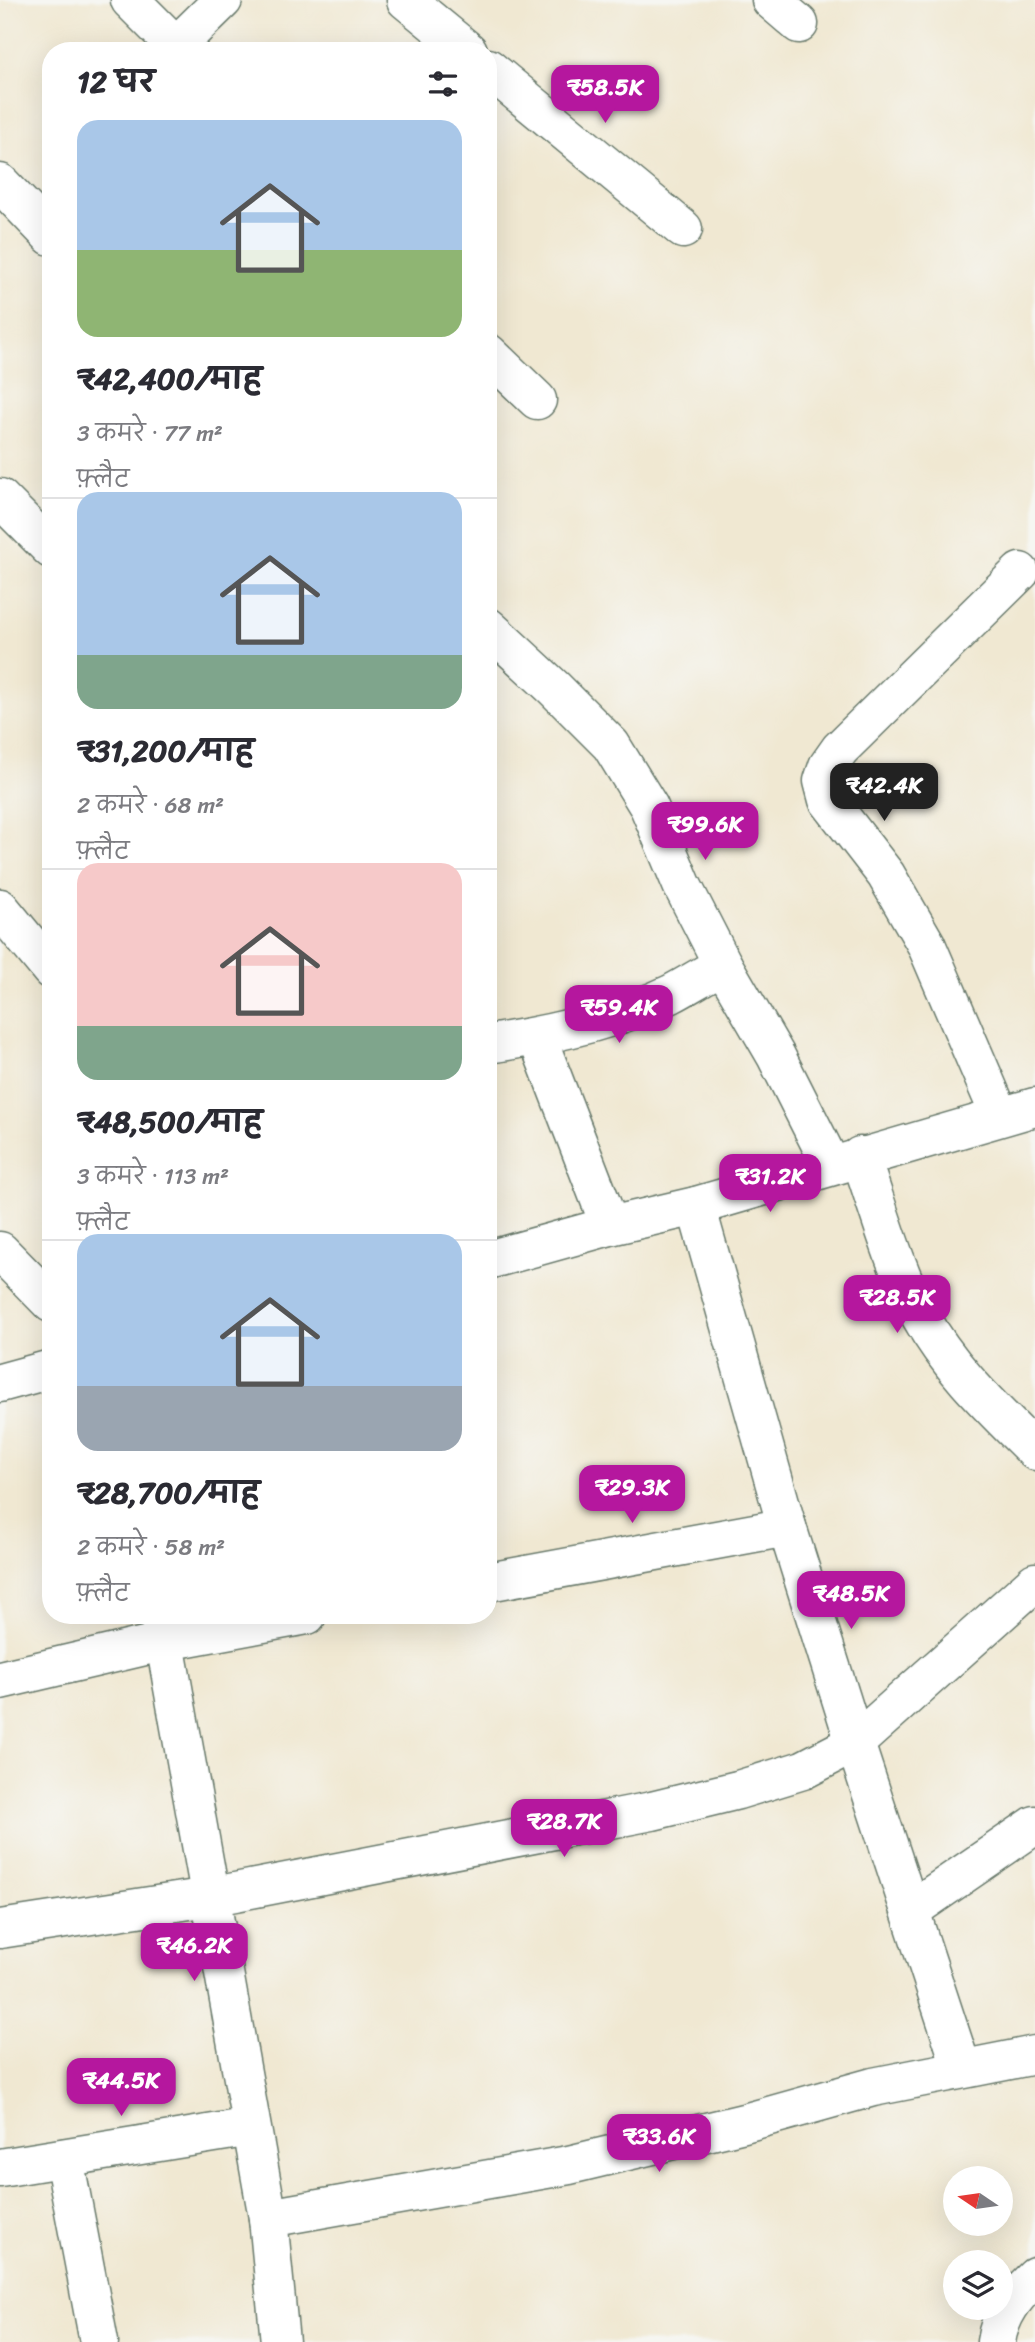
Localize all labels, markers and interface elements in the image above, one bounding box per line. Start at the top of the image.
text: 12 घर [77,55,155,109]
icon: filters [424,65,462,103]
pin: ₹58.5K [548,66,662,125]
text: ₹58.5K [567,67,643,108]
icon: home [207,165,333,291]
text: ₹42,400/माह [77,352,262,406]
text: 3 कमरे · 77 m² [77,413,223,454]
text: फ़्लैट [77,459,129,500]
icon: home [207,537,333,663]
text: ₹31,200/माह [77,724,254,778]
pin: ₹42.4K [827,764,941,823]
text: ₹42.4K [846,765,922,806]
text: 2 कमरे · 68 m² [77,785,224,826]
pin: ₹99.6K [648,802,762,862]
text: ₹99.6K [667,804,743,845]
text: फ़्लैट [77,831,129,872]
icon: home [207,908,333,1034]
pin: ₹59.4K [562,986,676,1045]
text: ₹59.4K [581,987,657,1028]
text: ₹48,500/माह [77,1095,263,1149]
pin: ₹31.2K [713,1154,827,1214]
text: 3 कमरे · 113 m² [77,1156,229,1197]
text: ₹31.2K [735,1156,805,1197]
text: फ़्लैट [77,1202,129,1243]
pin: ₹28.5K [840,1276,954,1335]
text: ₹28.5K [859,1277,935,1318]
icon: home [207,1279,333,1405]
text: ₹28,700/माह [77,1466,260,1520]
pin: ₹29.3K [575,1466,689,1525]
text: ₹29.3K [595,1467,669,1508]
text: 2 कमरे · 58 m² [77,1527,225,1568]
pin: ₹48.5K [794,1572,908,1631]
text: फ़्लैट [77,1573,129,1614]
text: ₹48.5K [813,1573,889,1614]
pin: ₹28.7K [507,1800,621,1859]
text: ₹28.7K [527,1801,601,1842]
pin: ₹46.2K [137,1924,251,1983]
text: ₹46.2K [157,1925,231,1966]
pin: ₹44.5K [64,2058,178,2118]
text: ₹44.5K [83,2060,159,2101]
pin: ₹33.6K [602,2114,716,2174]
text: ₹33.6K [623,2116,695,2157]
north arrow [943,2166,1013,2236]
map controls [943,2166,1013,2320]
button: layers [943,2250,1013,2320]

